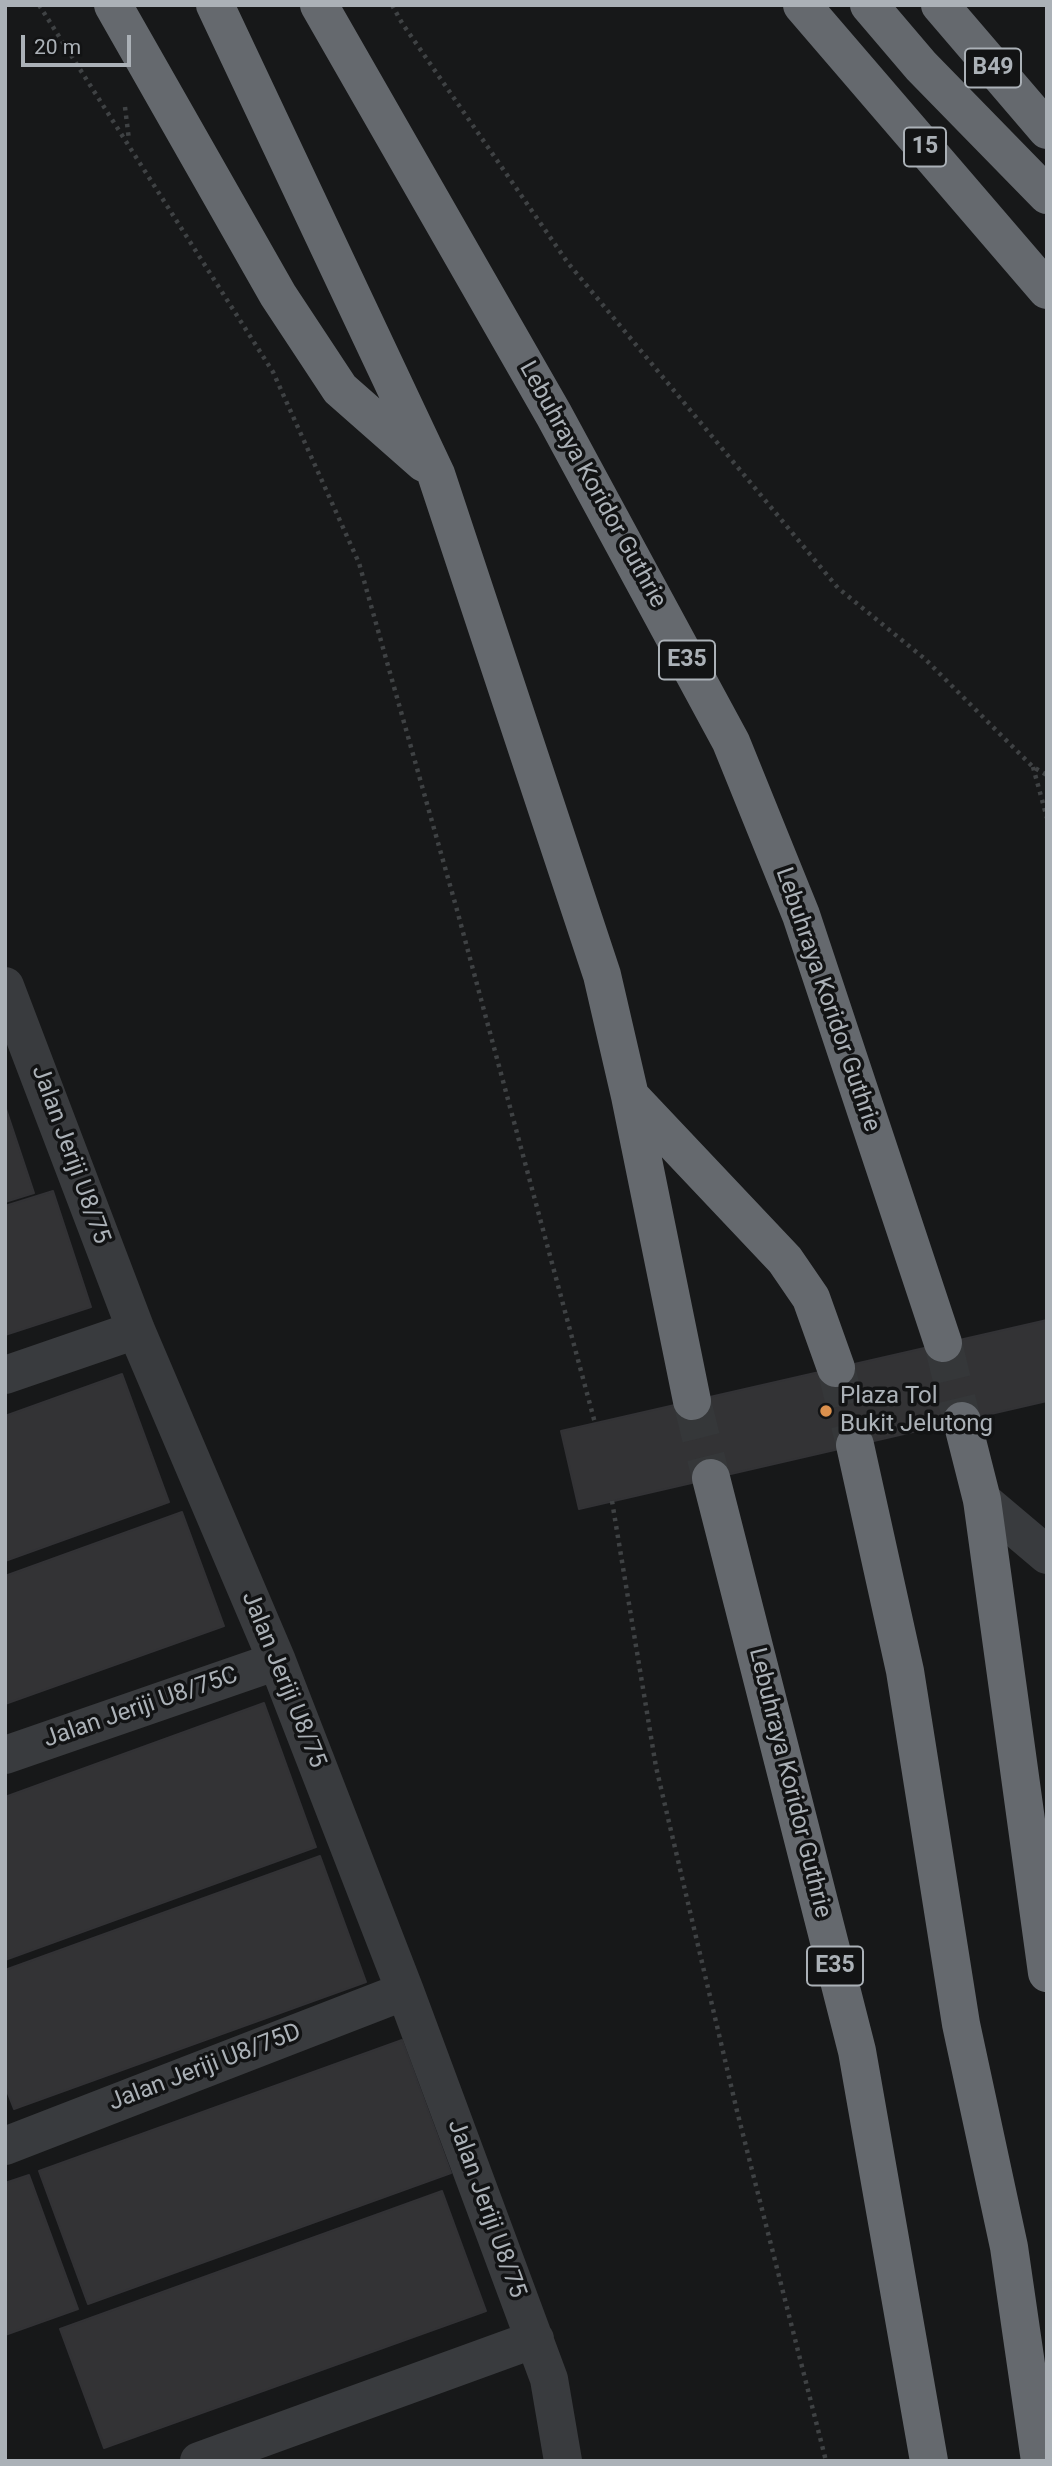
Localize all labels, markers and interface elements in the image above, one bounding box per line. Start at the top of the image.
scale bar [24,21,135,65]
text: 20 m [34,35,81,59]
road number: B49 [965,48,1021,88]
road number: 15 [904,128,946,166]
street label: Lebuhraya Koridor Guthrie [512,357,672,613]
road number: E35 [659,640,715,680]
street label: Lebuhraya Koridor Guthrie [768,864,886,1136]
street label: Jalan Jeriji U8/75 [24,1062,116,1248]
place label: Plaza Tol Bukit Jelutong [840,1383,993,1439]
marker: Plaza Tol Bukit Jelutong [818,1403,834,1419]
street label: Jalan Jeriji U8/75 [234,1588,332,1772]
street label: Lebuhraya Koridor Guthrie [741,1645,837,1921]
street label: Jalan Jeriji U8/75C [40,1661,242,1755]
road number: E35 [807,1946,863,1985]
street label: Jalan Jeriji U8/75D [105,2018,305,2118]
street label: Jalan Jeriji U8/75 [440,2116,532,2302]

